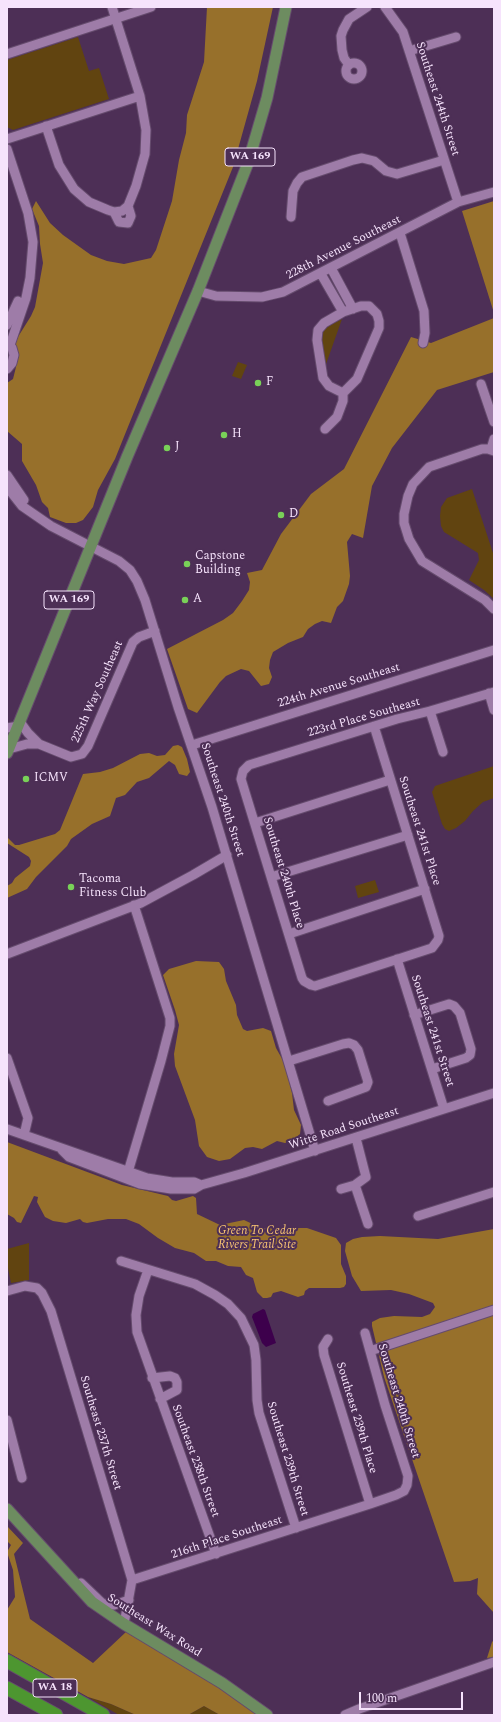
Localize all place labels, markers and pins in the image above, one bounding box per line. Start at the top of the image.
place label: F [266,376,273,390]
marker: F [253,378,263,388]
place label: H [232,428,242,442]
marker: H [219,430,229,440]
place label: J [175,441,180,455]
marker: J [162,443,172,453]
place label: D [289,508,298,522]
marker: D [276,510,286,520]
place label: Capstone Building [195,550,245,578]
marker: Capstone Building [182,559,192,569]
place label: A [193,593,202,607]
marker: A [180,595,190,605]
place label: ICMV [34,772,68,786]
marker: ICMV [21,774,31,784]
place label: Tacoma Fitness Club [79,873,146,901]
marker: Tacoma Fitness Club [66,882,76,892]

